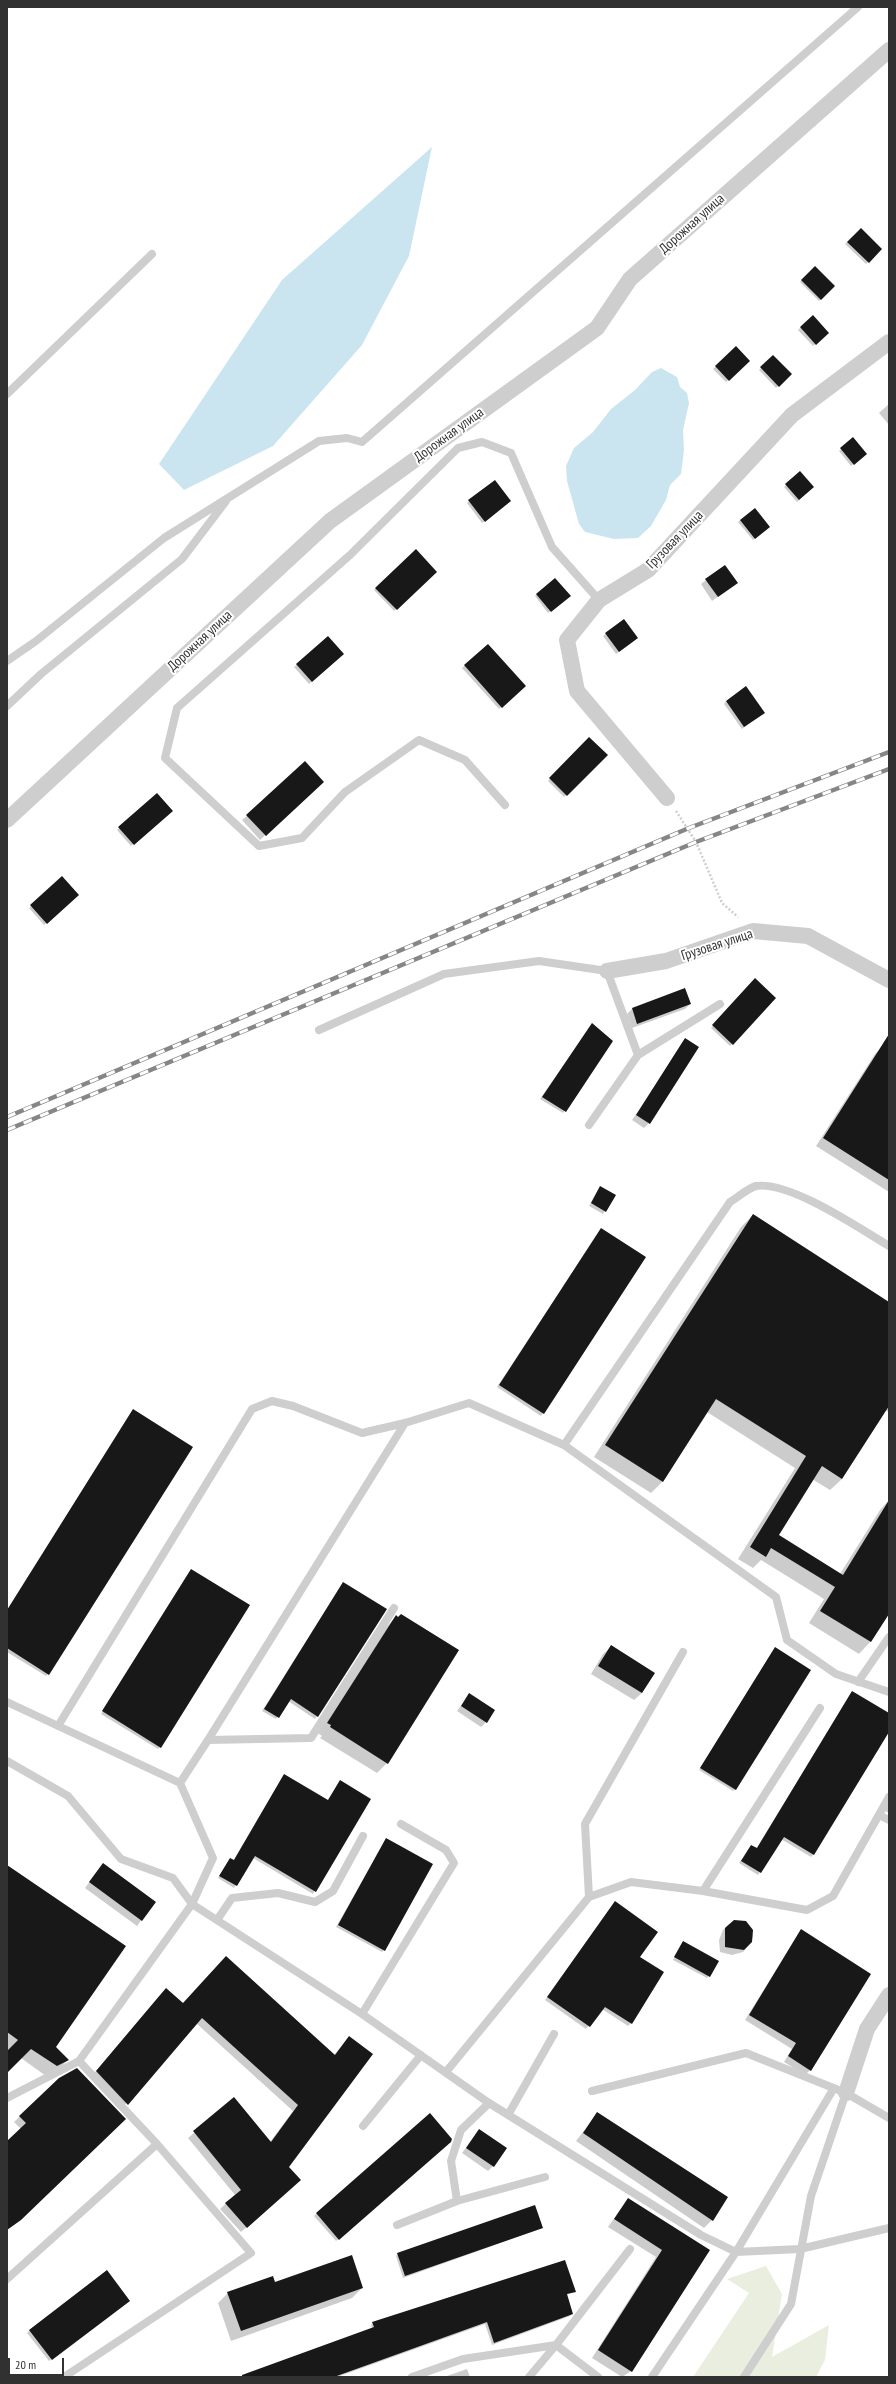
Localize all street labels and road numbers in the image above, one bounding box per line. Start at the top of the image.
street label: Дорожная улица [656,190,728,258]
street label: Дорожная улица [411,404,487,466]
street label: Грузовая улица [643,507,707,573]
street label: Дорожная улица [164,607,236,675]
street label: Грузовая улица [679,926,755,964]

